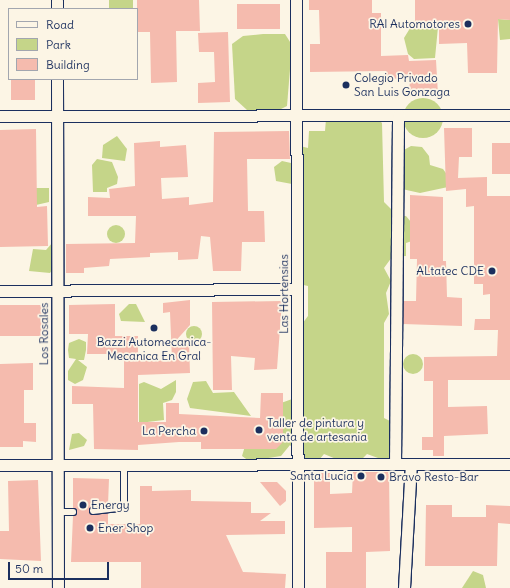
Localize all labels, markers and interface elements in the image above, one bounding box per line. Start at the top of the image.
legend [8,8,138,80]
text: Road [46,17,74,32]
place label: RAl Automotores [369,17,460,31]
marker: RAl Automotores [463,19,473,29]
text: Park [46,37,71,52]
text: Building [46,57,90,72]
place label: Colegio Privado San Luis Gonzaga [354,71,450,99]
marker: Colegio Privado San Luis Gonzaga [341,80,351,90]
street label: Las Hortensias [277,254,291,334]
place label: ALtatec CDE [416,264,484,278]
marker: ALtatec CDE [487,266,497,276]
street label: Los Rosales [37,303,51,365]
marker: Bazzi Automecanica- Mecanica En Gral [149,323,159,333]
place label: Bazzi Automecanica- Mecanica En Gral [97,335,211,363]
place label: Taller de pintura y venta de artesania [267,416,367,444]
place label: La Percha [142,424,196,438]
marker: Taller de pintura y venta de artesania [254,425,264,435]
marker: La Percha [199,426,209,436]
place label: Santa Lucía [290,469,353,483]
place label: Bravo Resto-Bar [389,470,479,484]
marker: Santa Lucía [356,471,366,481]
marker: Bravo Resto-Bar [376,472,386,482]
place label: Energy [91,498,130,512]
marker: Energy [78,500,88,510]
place label: Ener Shop [98,521,153,535]
marker: Ener Shop [85,523,95,533]
scale bar [10,554,111,580]
text: 50 m [15,561,43,576]

